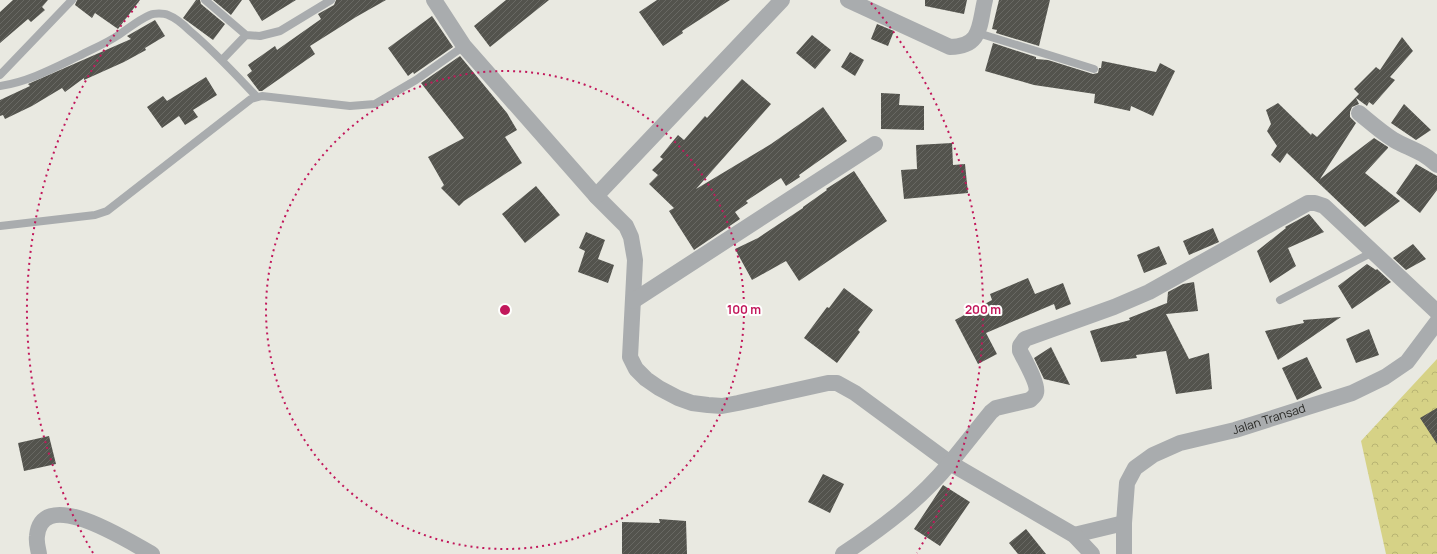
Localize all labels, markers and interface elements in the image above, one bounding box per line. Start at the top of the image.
text: 100 m [727,301,761,318]
text: 200 m [965,301,1001,318]
centre of rings [498,303,512,317]
street label: Jalan Transad [1230,399,1308,438]

